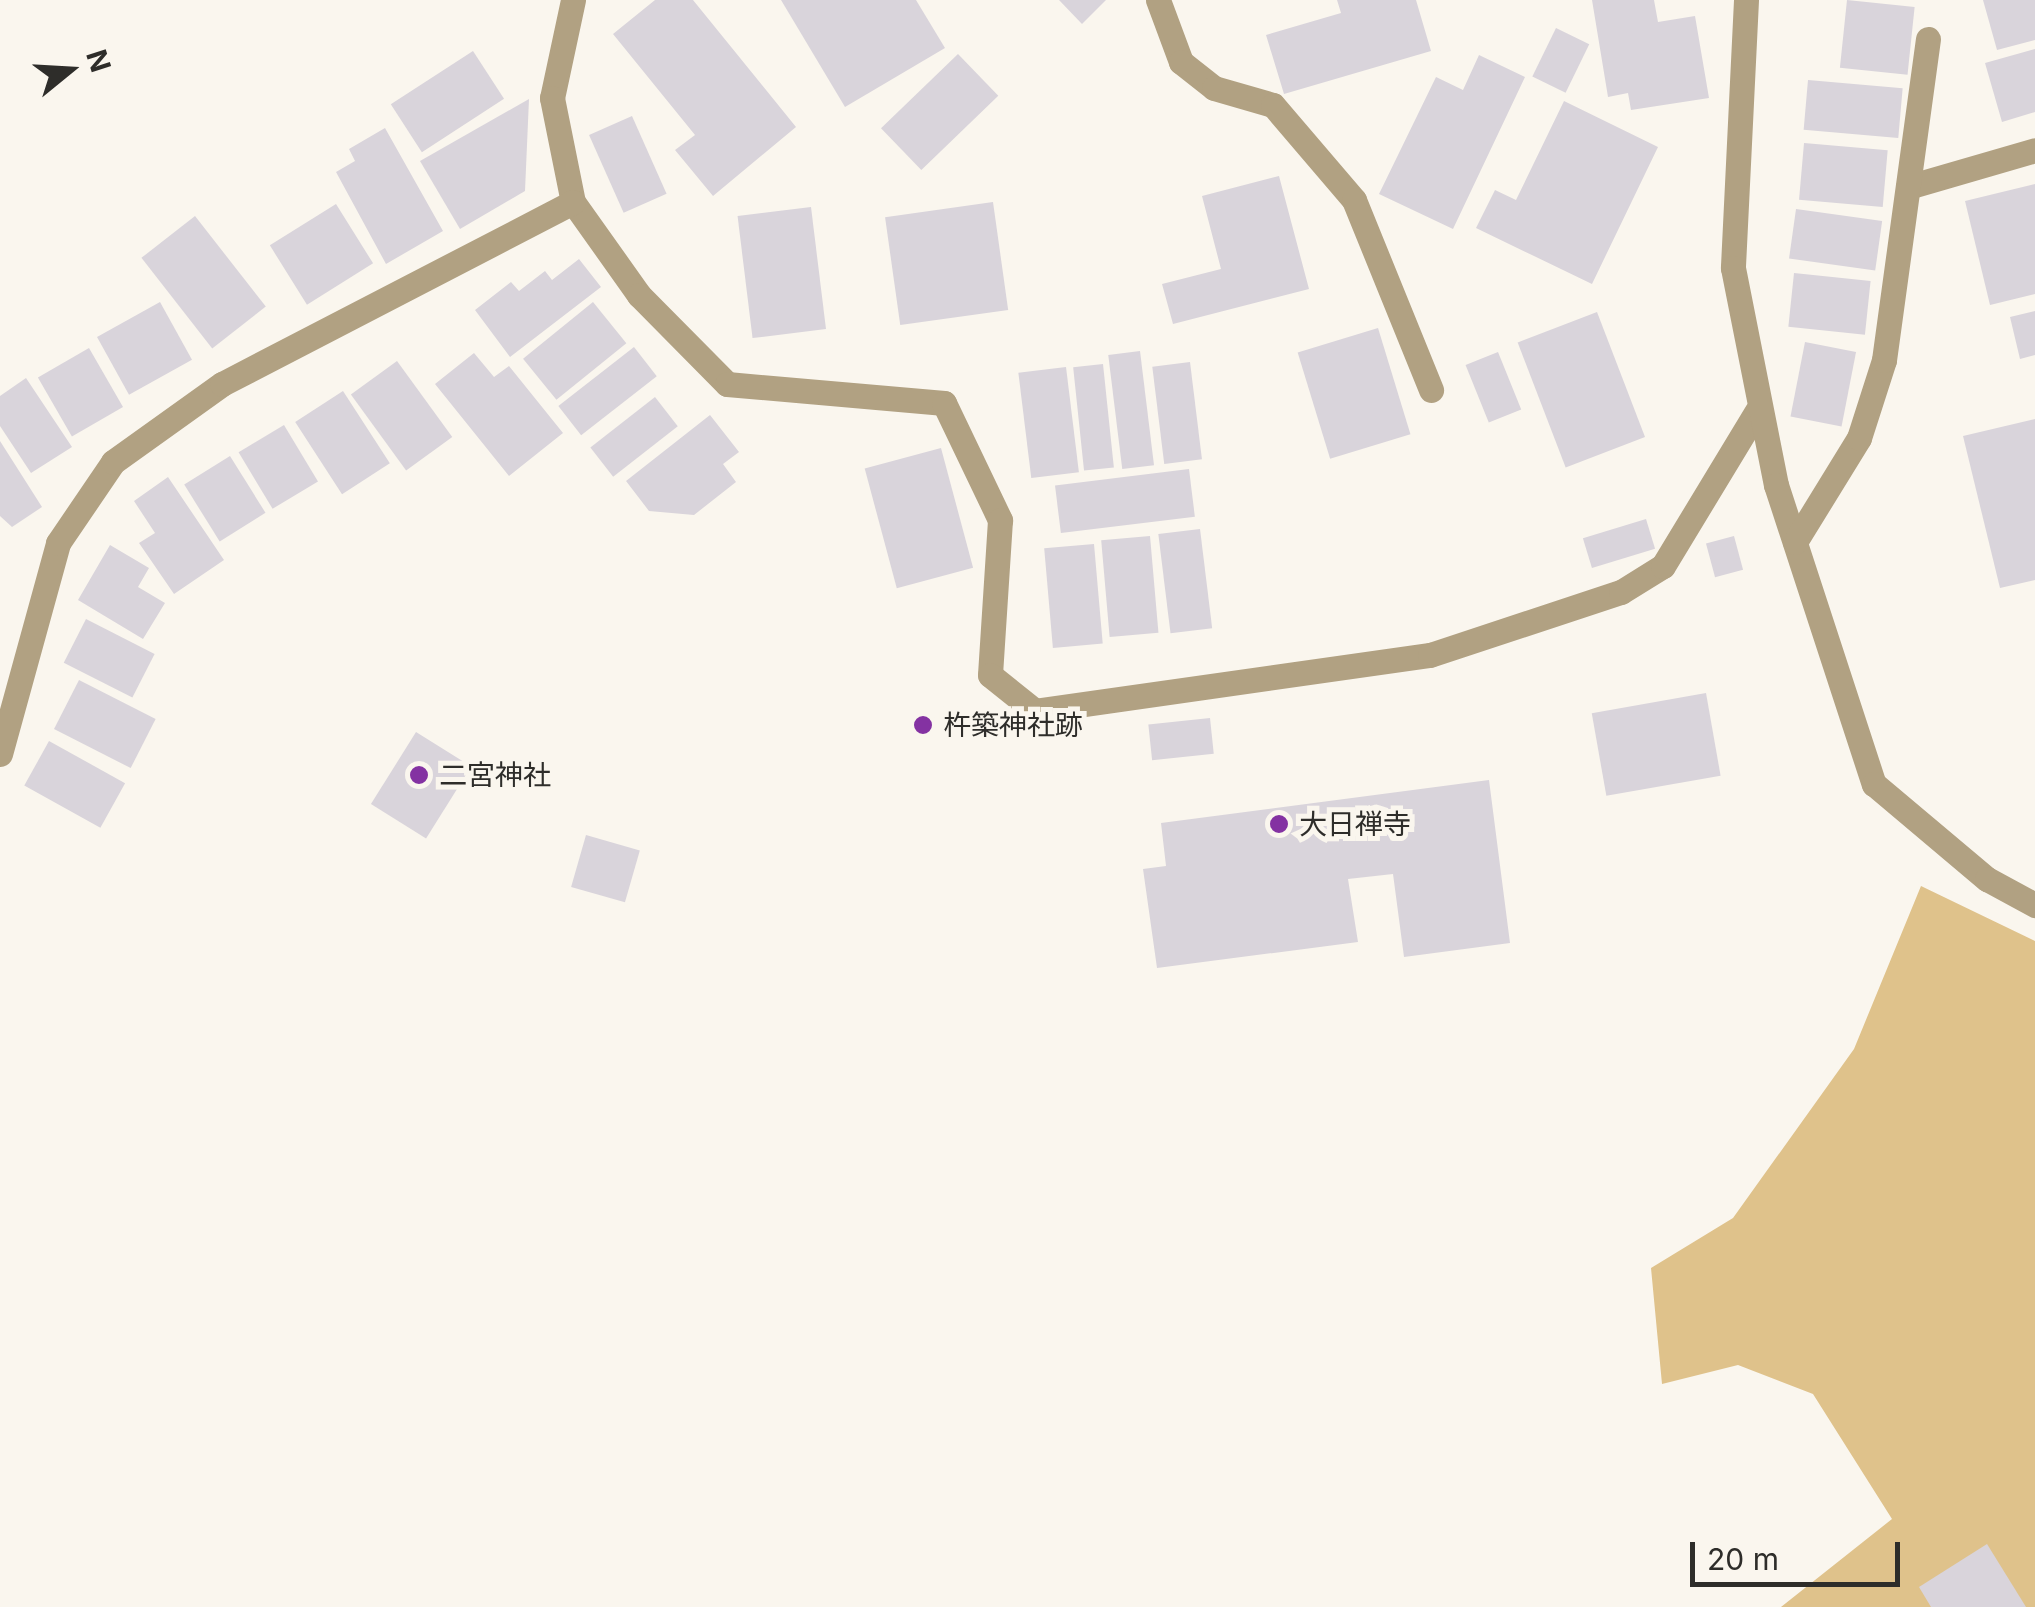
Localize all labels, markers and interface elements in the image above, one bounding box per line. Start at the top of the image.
north arrow [20,20,120,120]
text: N [79,45,118,76]
place label: 杵築神社跡 [943,708,1083,742]
marker: 杵築神社跡 [912,714,934,736]
place label: 二宮神社 [439,758,551,792]
marker: 二宮神社 [408,764,430,786]
place label: 大日禅寺 [1299,807,1411,841]
marker: 大日禅寺 [1268,813,1290,835]
scale bar [1695,1522,1905,1584]
text: 20 m [1707,1541,1779,1577]

